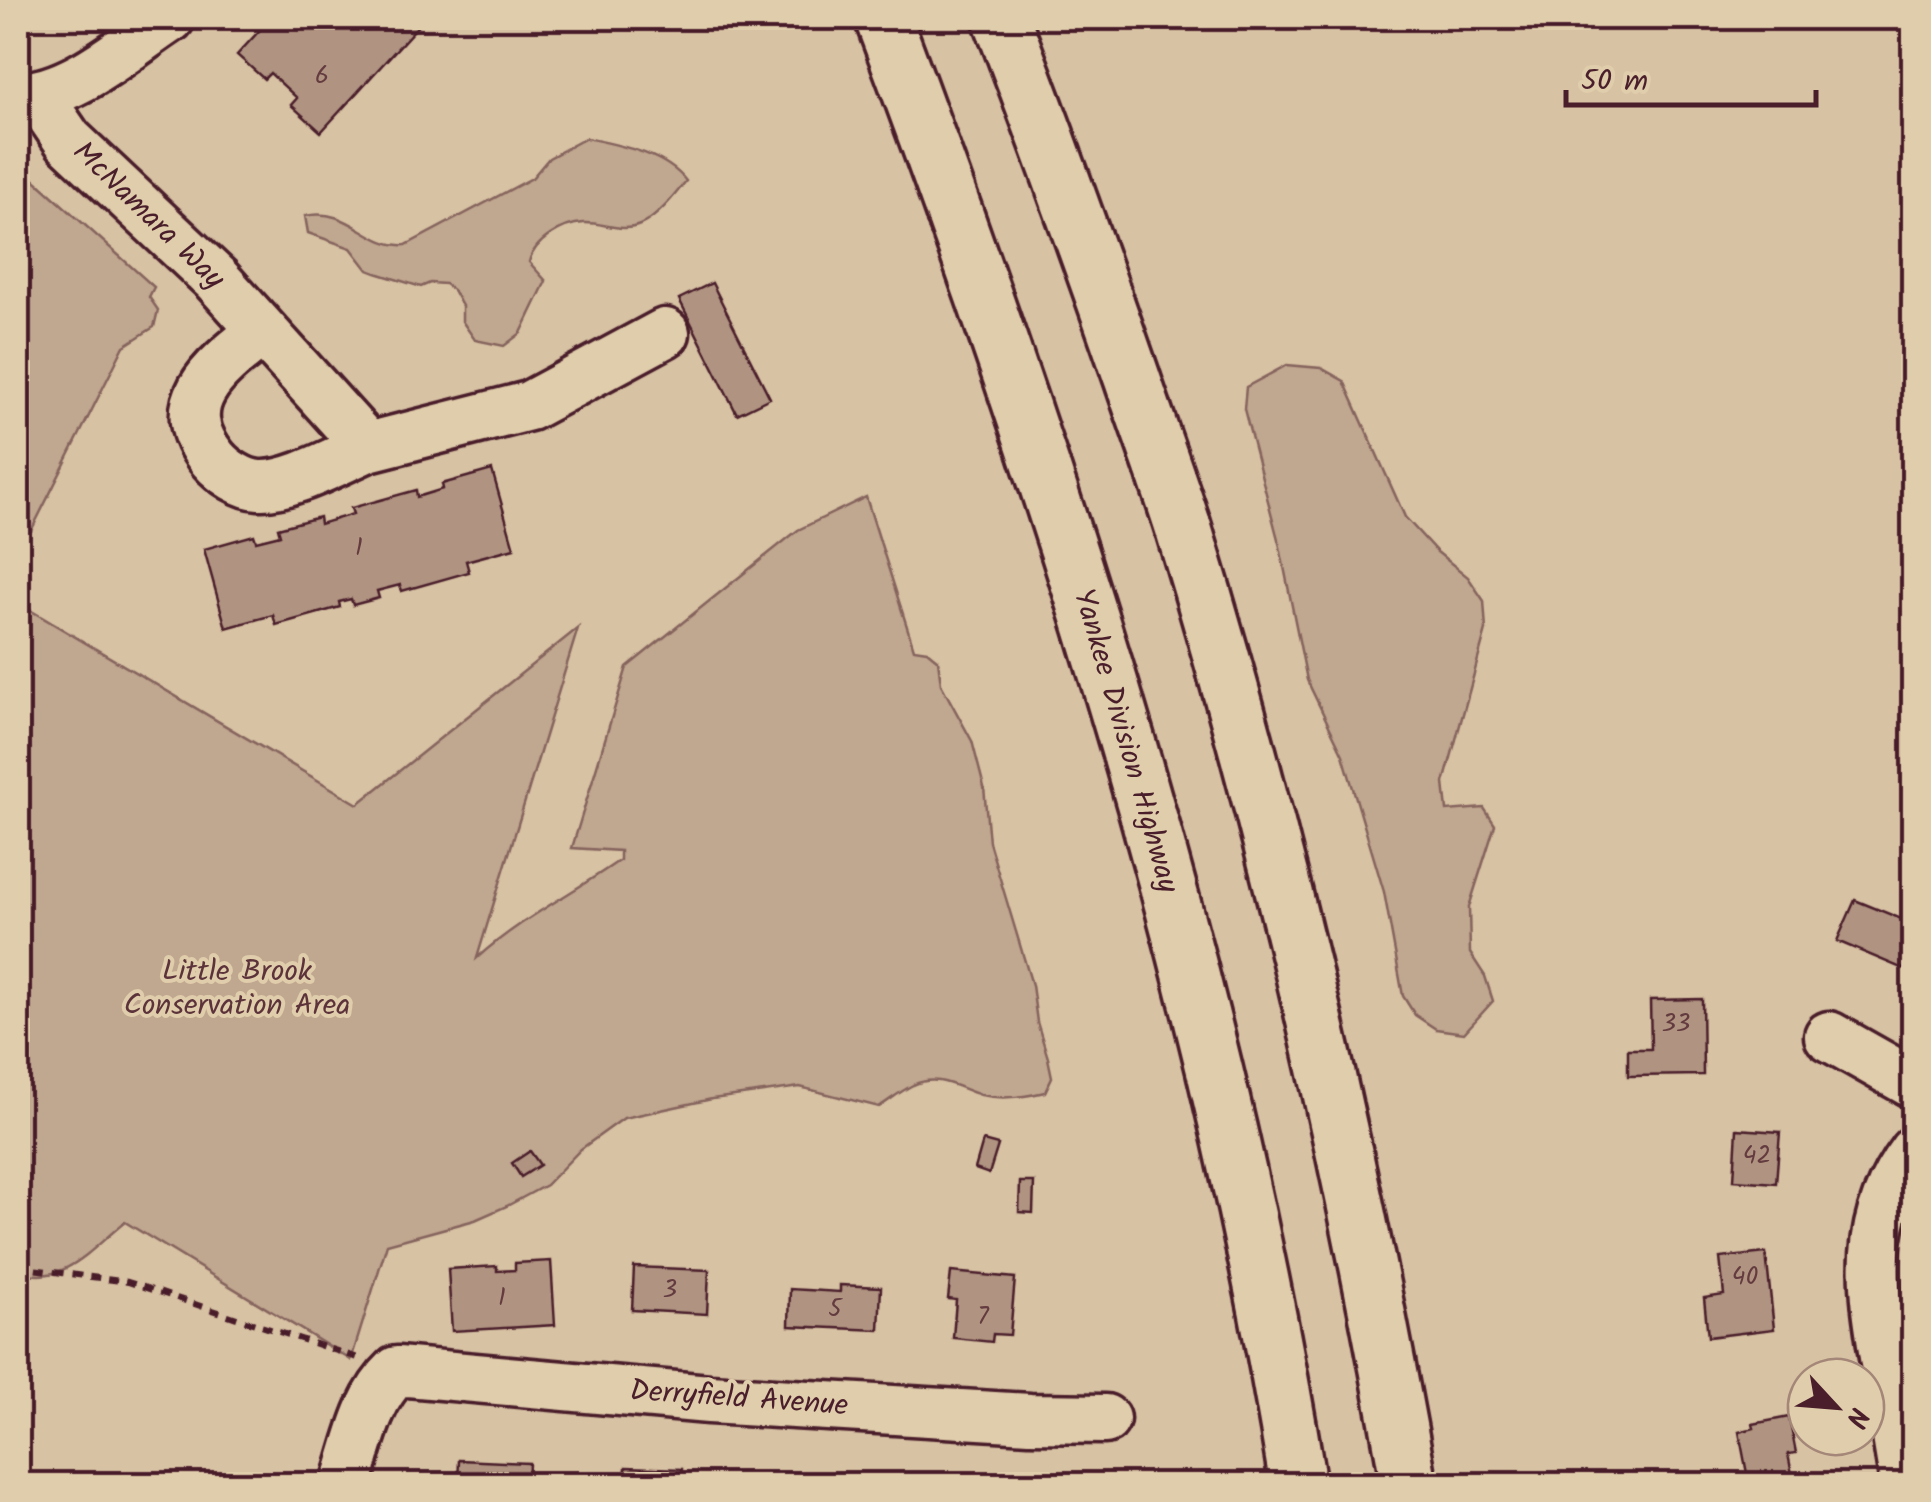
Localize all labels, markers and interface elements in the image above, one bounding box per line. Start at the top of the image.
scale bar [1566,45,1816,107]
house number: 6 [315,56,329,96]
text: 50 m [1581,58,1648,106]
street label: McNamara Way [60,130,236,302]
house number: 1 [355,528,363,568]
street label: Yankee Division Highway [1059,583,1192,899]
park label: Little Brook Conservation Area [124,948,350,1030]
house number: 33 [1662,1004,1690,1044]
house number: 42 [1743,1136,1771,1176]
house number: 40 [1732,1257,1758,1297]
house number: 3 [663,1270,677,1310]
house number: 1 [498,1278,506,1318]
house number: 5 [828,1289,843,1329]
house number: 7 [977,1297,990,1337]
north arrow [1786,1357,1886,1457]
street label: Derryfield Avenue [628,1367,850,1431]
text: N [1832,1399,1880,1435]

